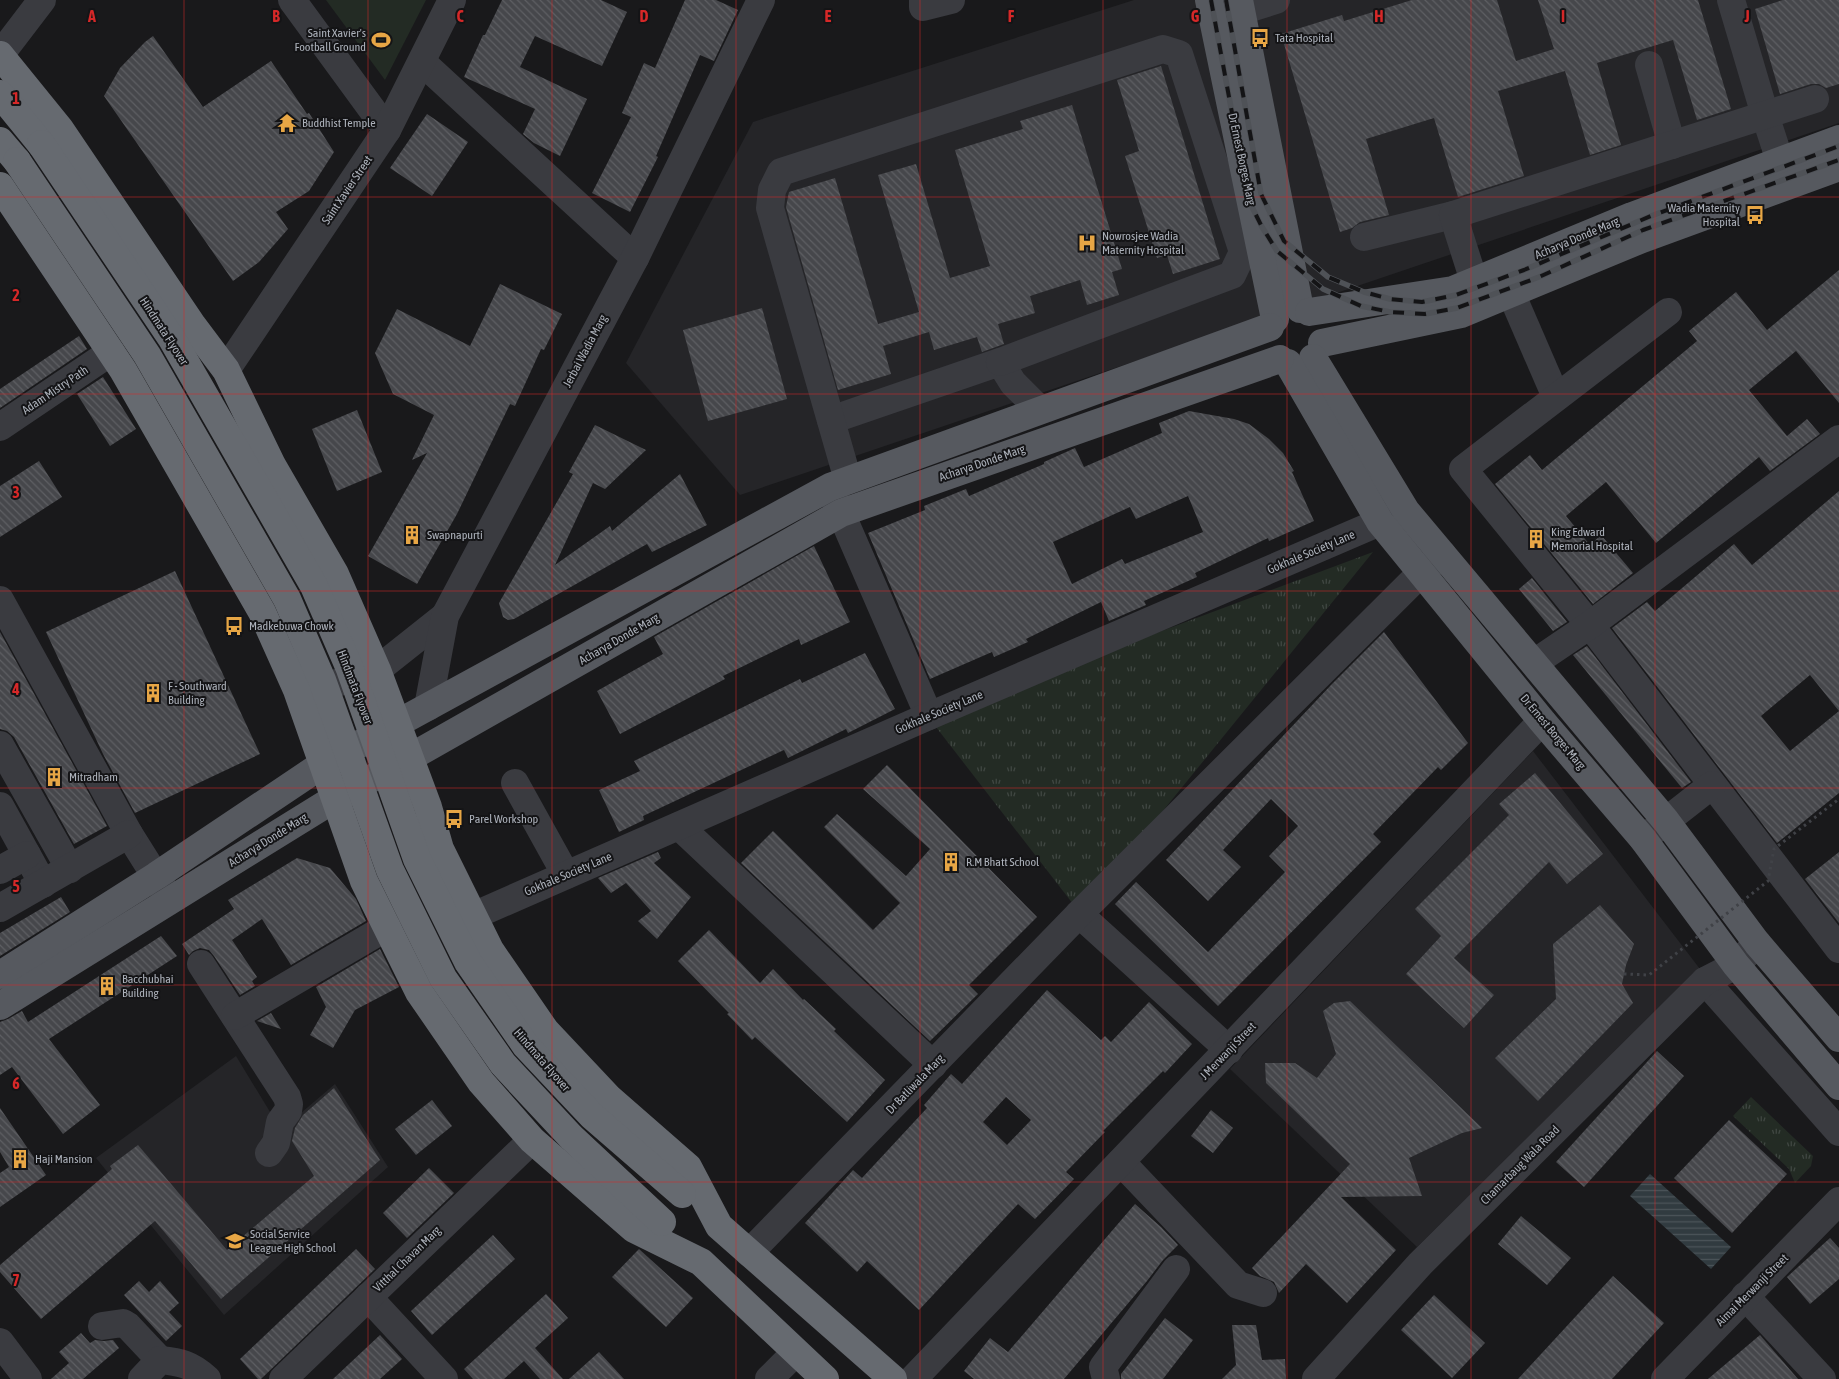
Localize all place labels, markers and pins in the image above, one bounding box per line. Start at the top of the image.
place label: Saint Xavier's Football Ground [295,26,366,54]
bus stop icon: Tata Hospital [1249,27,1271,49]
sports icon: Saint Xavier's Football Ground [370,29,392,51]
place label: Tata Hospital [1275,31,1334,45]
temple icon: Buddhist Temple [276,112,298,134]
place label: Buddhist Temple [302,116,376,130]
place label: Wadia Maternity Hospital [1667,201,1741,229]
bus stop icon: Wadia Maternity Hospital [1744,204,1766,226]
place label: Nowrosjee Wadia Maternity Hospital [1102,229,1185,257]
hospital icon: Nowrosjee Wadia Maternity Hospital [1076,232,1098,254]
building icon: Swapnapurti [401,524,423,546]
place label: King Edward Memorial Hospital [1551,525,1634,553]
place label: Swapnapurti [427,528,483,542]
building icon: King Edward Memorial Hospital [1525,528,1547,550]
bus stop icon: Madkebuwa Chowk [223,615,245,637]
place label: Madkebuwa Chowk [249,619,334,633]
place label: F - Southward Building [168,679,227,707]
building icon: F - Southward Building [142,682,164,704]
building icon: Mitradham [43,766,65,788]
place label: Mitradham [69,770,118,784]
bus stop icon: Parel Workshop [443,808,465,830]
place label: Parel Workshop [469,812,539,826]
building icon: R.M Bhatt School [940,851,962,873]
place label: R.M Bhatt School [966,855,1040,869]
place label: Bacchubhai Building [122,972,174,1000]
building icon: Bacchubhai Building [96,975,118,997]
building icon: Haji Mansion [9,1148,31,1170]
place label: Haji Mansion [35,1152,93,1166]
place label: Social Service League High School [250,1227,337,1255]
school or university icon: Social Service League High School [224,1230,246,1252]

